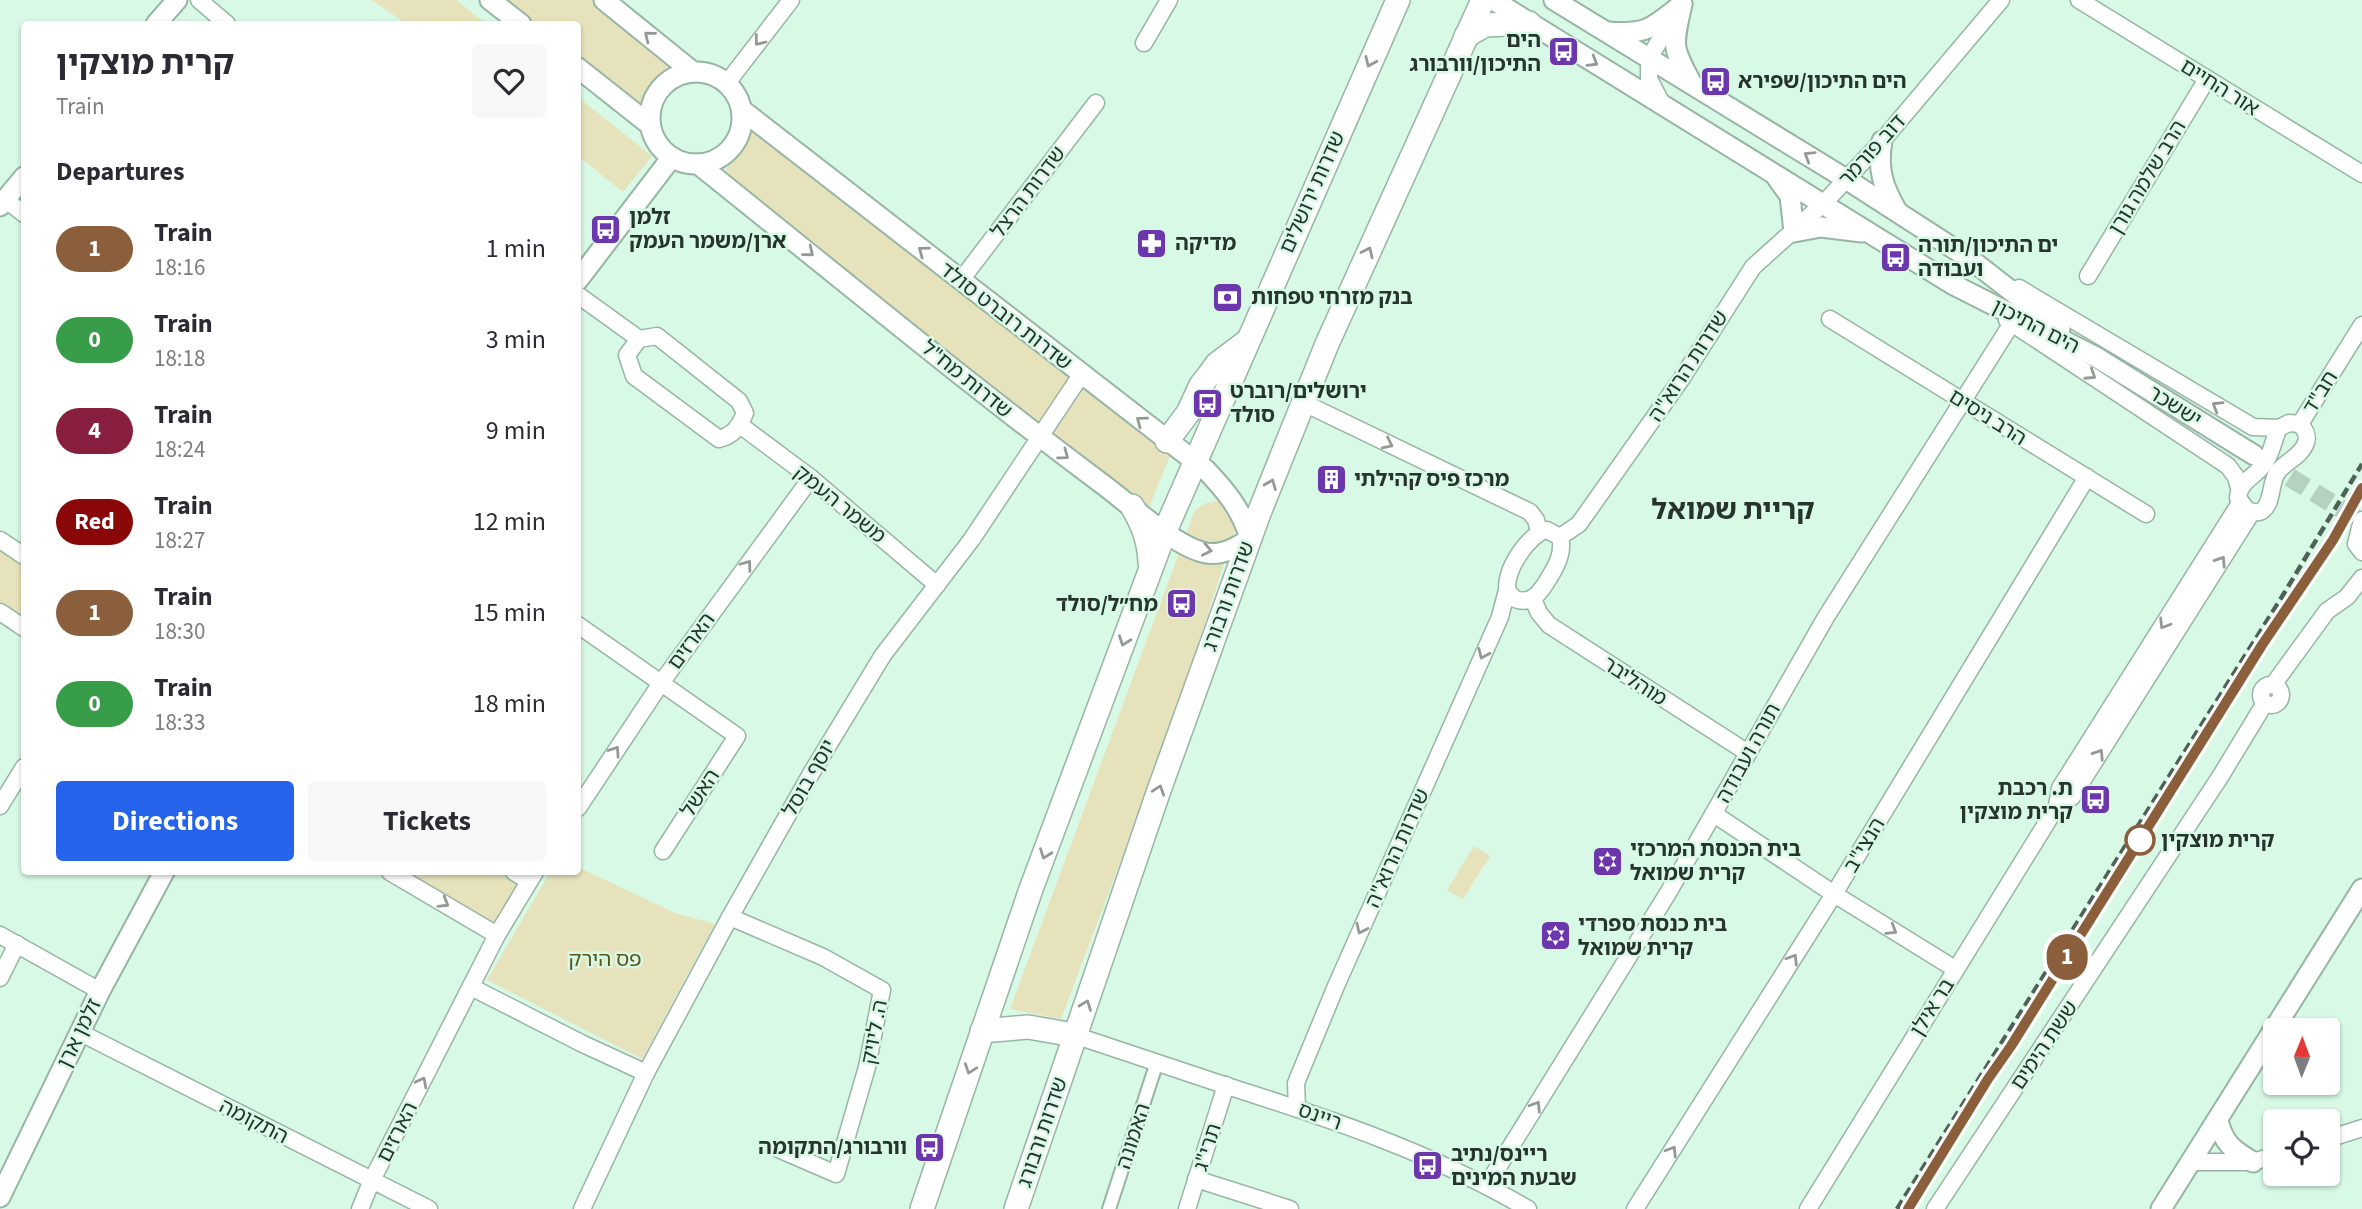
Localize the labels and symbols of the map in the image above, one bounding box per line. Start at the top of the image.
place label: הים התיכון/וורבורג [1410,25,1541,79]
one-way arrow [644,31,656,44]
one-way arrow [754,34,767,46]
bus stop icon: הים התיכון/וורבורג [1547,35,1581,69]
street label: אור החיים [2175,51,2265,123]
one-way arrow [1585,53,1598,66]
one-way arrow [1364,55,1378,68]
bus stop icon: הים התיכון/שפירא [1698,64,1732,98]
place label: הים התיכון/שפירא [1738,66,1907,96]
street label: דוב פורמר [1831,107,1913,193]
street label: הרב שלמה גורן [2101,114,2193,240]
street label: שדרות ירושלים [1272,126,1352,258]
street label: שדרות הרצל [983,140,1073,244]
one-way arrow [1803,152,1816,165]
place label: זלמן ארן/משמר העמק [629,202,786,256]
bus stop icon: זלמן ארן/משמר העמק [589,212,623,246]
pharmacy icon: מדיקה [1135,226,1169,260]
place label: מדיקה [1175,228,1237,258]
place label: ים התיכון/תורה ועבודה [1918,230,2058,284]
bus stop icon: ים התיכון/תורה ועבודה [1878,240,1912,274]
one-way arrow [802,244,814,257]
one-way arrow [918,247,930,260]
one-way arrow [1360,247,1374,259]
street label: שדרות רוברט סולד [933,255,1079,377]
bank icon: בנק מזרחי טפחות [1211,280,1245,314]
place label: בנק מזרחי טפחות [1251,282,1413,312]
street label: הים התיכון [1987,291,2085,361]
street label: שדרות הרוא"ה [1641,304,1735,428]
street label: שדרות מח"ל [915,333,1019,425]
street label: חב"ד [2295,364,2345,420]
one-way arrow [2083,367,2096,380]
place label: ירושלים/רוברט סולד [1230,376,1367,430]
street label: יששכר [2142,378,2208,434]
street label: הרב ניסים [1943,381,2033,453]
bus stop icon: ירושלים/רוברט סולד [1190,386,1224,420]
one-way arrow [2212,401,2224,414]
one-way arrow [1136,416,1149,429]
one-way arrow [1381,435,1393,449]
one-way arrow [1056,447,1069,459]
street label: משמר העמק [787,457,893,551]
building icon: מרכז פיס קהילתי [1314,462,1348,496]
place label: מרכז פיס קהילתי [1354,464,1510,494]
one-way arrow [1262,479,1276,491]
district label: קריית שמואל [1652,490,1814,530]
street label: שדרות ורבורג [1194,537,1262,655]
one-way arrow [1200,542,1212,557]
one-way arrow [2212,556,2225,569]
one-way arrow [739,560,751,573]
bus stop icon: מח״ל/סולד [1164,587,1198,621]
place label: מח״ל/סולד [1056,589,1158,619]
street label: הארזים [660,606,722,676]
one-way arrow [2160,616,2173,629]
one-way arrow [1118,634,1132,646]
one-way arrow [1477,647,1491,659]
street label: מוהליבר [1597,649,1673,713]
street label: תורה ועבודה [1708,698,1788,808]
street label: יוסף בוסל [775,734,843,822]
one-way arrow [607,746,620,759]
one-way arrow [2091,749,2104,762]
street label: האשל [673,763,727,823]
place label: ת. רכבת קרית מוצקין [1960,773,2073,827]
bus stop icon: ת. רכבת קרית מוצקין [2079,783,2113,817]
street label: שדרות הרוא"ה [1357,784,1437,912]
one-way arrow [1151,785,1165,797]
street label: הנצי"ב [1836,812,1892,878]
marker: קרית מוצקין [2125,825,2155,855]
place label: קרית מוצקין [2161,825,2275,855]
place label: בית הכנסת המרכזי קרית שמואל [1630,834,1801,888]
synagogue icon: בית הכנסת המרכזי קרית שמואל [1590,844,1624,878]
one-way arrow [1039,847,1053,859]
one-way arrow [436,895,449,908]
place label: בית כנסת ספרדי קרית שמואל [1578,909,1727,963]
synagogue icon: בית כנסת ספרדי קרית שמואל [1538,919,1572,953]
one-way arrow [1885,921,1898,934]
one-way arrow [1355,922,1369,934]
line badge: 1 [2044,934,2090,980]
park label: פס הירק [568,944,642,974]
one-way arrow [1785,954,1798,967]
street label: בר אילן [1902,972,1962,1042]
street label: זלמן ארן [49,993,109,1073]
street label: ששת הימים [2003,994,2085,1096]
street label: ה. ליויק [853,997,895,1067]
one-way arrow [1077,1000,1091,1012]
north arrow [2263,1018,2340,1096]
one-way arrow [963,1062,978,1074]
street label: שדרות ורבורג [1009,1073,1075,1191]
one-way arrow [414,1077,428,1089]
street label: התקומה [214,1091,294,1151]
street label: ריינס [1294,1094,1346,1138]
street label: הארזים [369,1097,425,1167]
street label: האמונה [1108,1099,1158,1173]
one-way arrow [1527,1101,1540,1114]
street label: תרי"ג [1185,1119,1229,1175]
bus stop icon: וורבורג/התקומה [913,1130,947,1164]
place label: וורבורג/התקומה [758,1132,907,1162]
place label: ריינס/נתיב שבעת המינים [1451,1139,1577,1193]
one-way arrow [1663,1146,1676,1159]
bus stop icon: ריינס/נתיב שבעת המינים [1411,1149,1445,1183]

